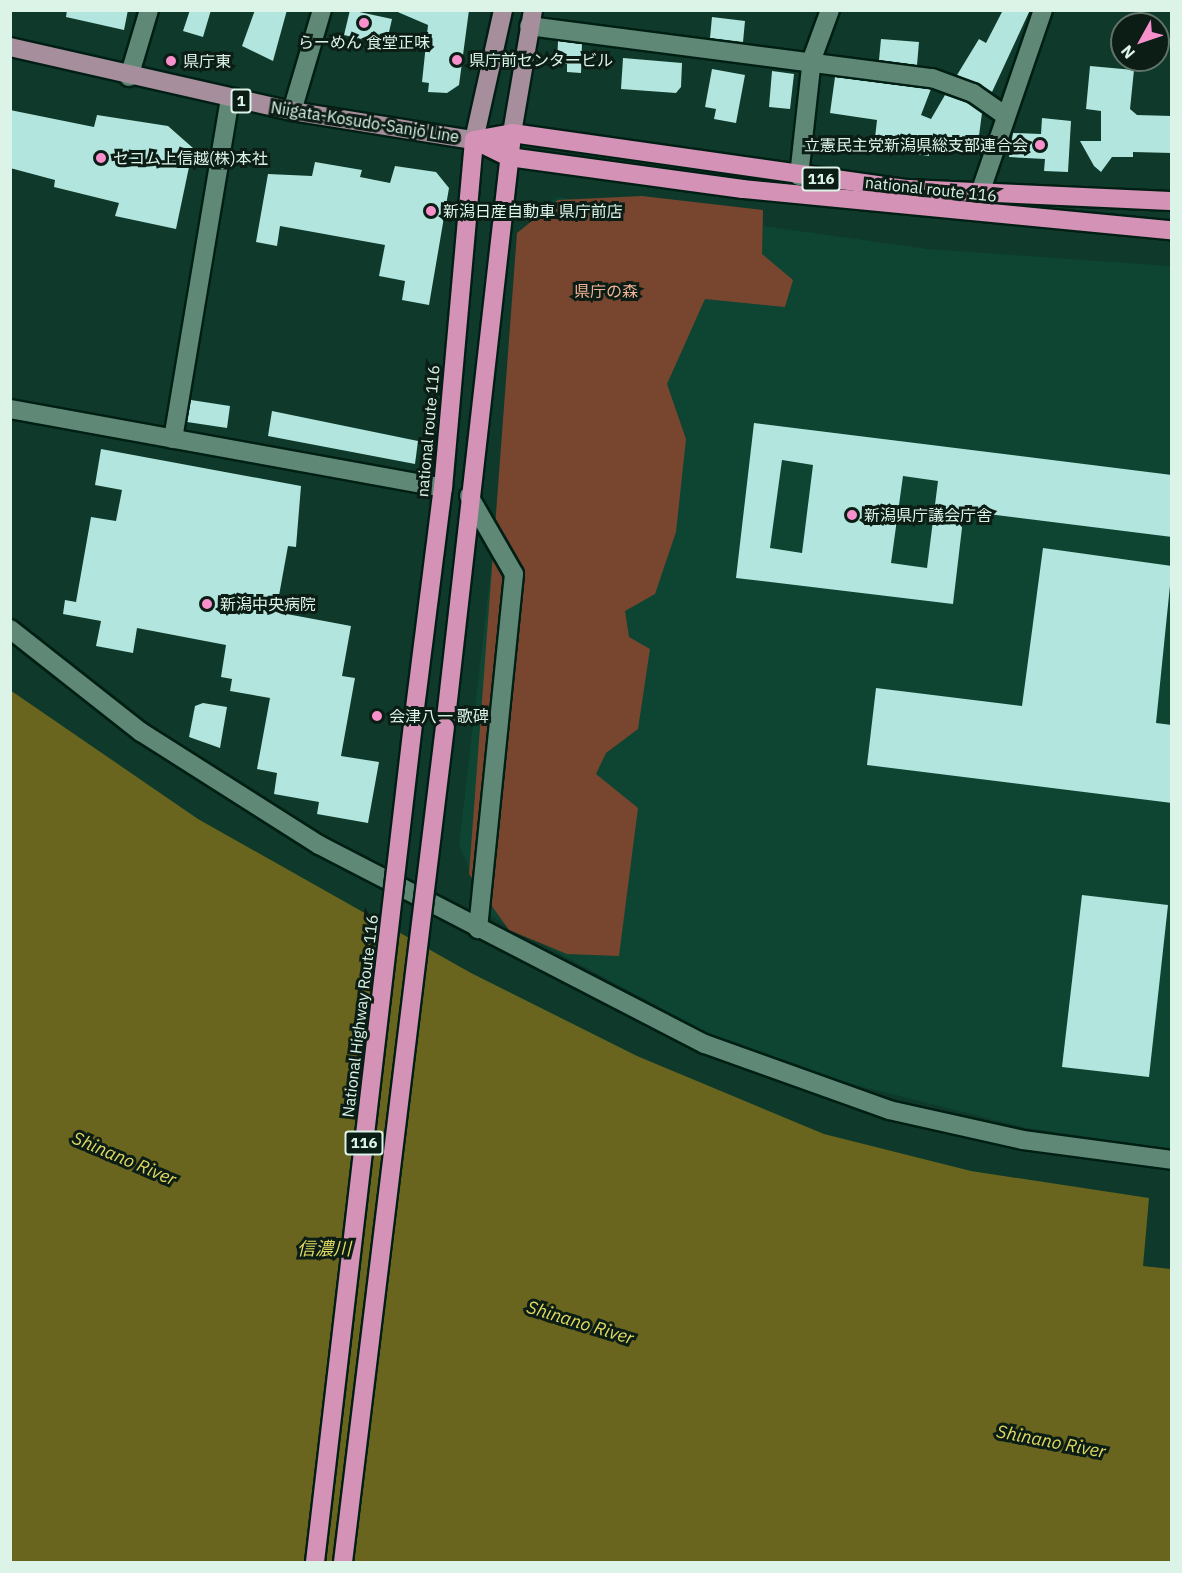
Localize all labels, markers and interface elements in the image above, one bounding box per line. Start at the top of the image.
north arrow [1110,12,1170,72]
marker: らーめん 食堂正味 [357,16,371,30]
place label: らーめん 食堂正味 [298,32,430,52]
text: N [1116,41,1139,63]
place label: 県庁前センタービル [469,50,613,70]
place label: 県庁東 [183,51,231,71]
marker: 県庁前センタービル [450,53,464,67]
marker: 県庁東 [164,54,178,68]
road number: 1 [230,89,252,113]
street label: Niigata-Kosudo-Sanjō Line [270,98,460,146]
place label: 立憲民主党新潟県総支部連合会 [804,135,1028,155]
marker: 立憲民主党新潟県総支部連合会 [1033,138,1047,152]
place label: セコム上信越(株)本社 [113,148,268,168]
marker: セコム上信越(株)本社 [94,151,108,165]
road number: 116 [802,167,840,191]
street label: national route 116 [864,173,998,205]
place label: 新潟日産自動車 県庁前店 [443,201,623,221]
marker: 新潟日産自動車 県庁前店 [424,204,438,218]
park label: 県庁の森 [574,281,638,301]
street label: national route 116 [413,364,443,498]
place label: 新潟県庁議会庁舎 [864,505,992,525]
marker: 新潟県庁議会庁舎 [845,508,859,522]
place label: 新潟中央病院 [220,594,316,614]
marker: 新潟中央病院 [198,595,216,613]
place label: 会津八一 歌碑 [389,706,489,726]
marker: 会津八一 歌碑 [370,709,384,723]
street label: National Highway Route 116 [338,913,382,1119]
water label: Shinano River [69,1127,179,1191]
road number: 116 [344,1131,384,1155]
water label: 信濃川 [297,1238,351,1260]
water label: Shinano River [524,1296,636,1350]
water label: Shinano River [995,1421,1107,1463]

